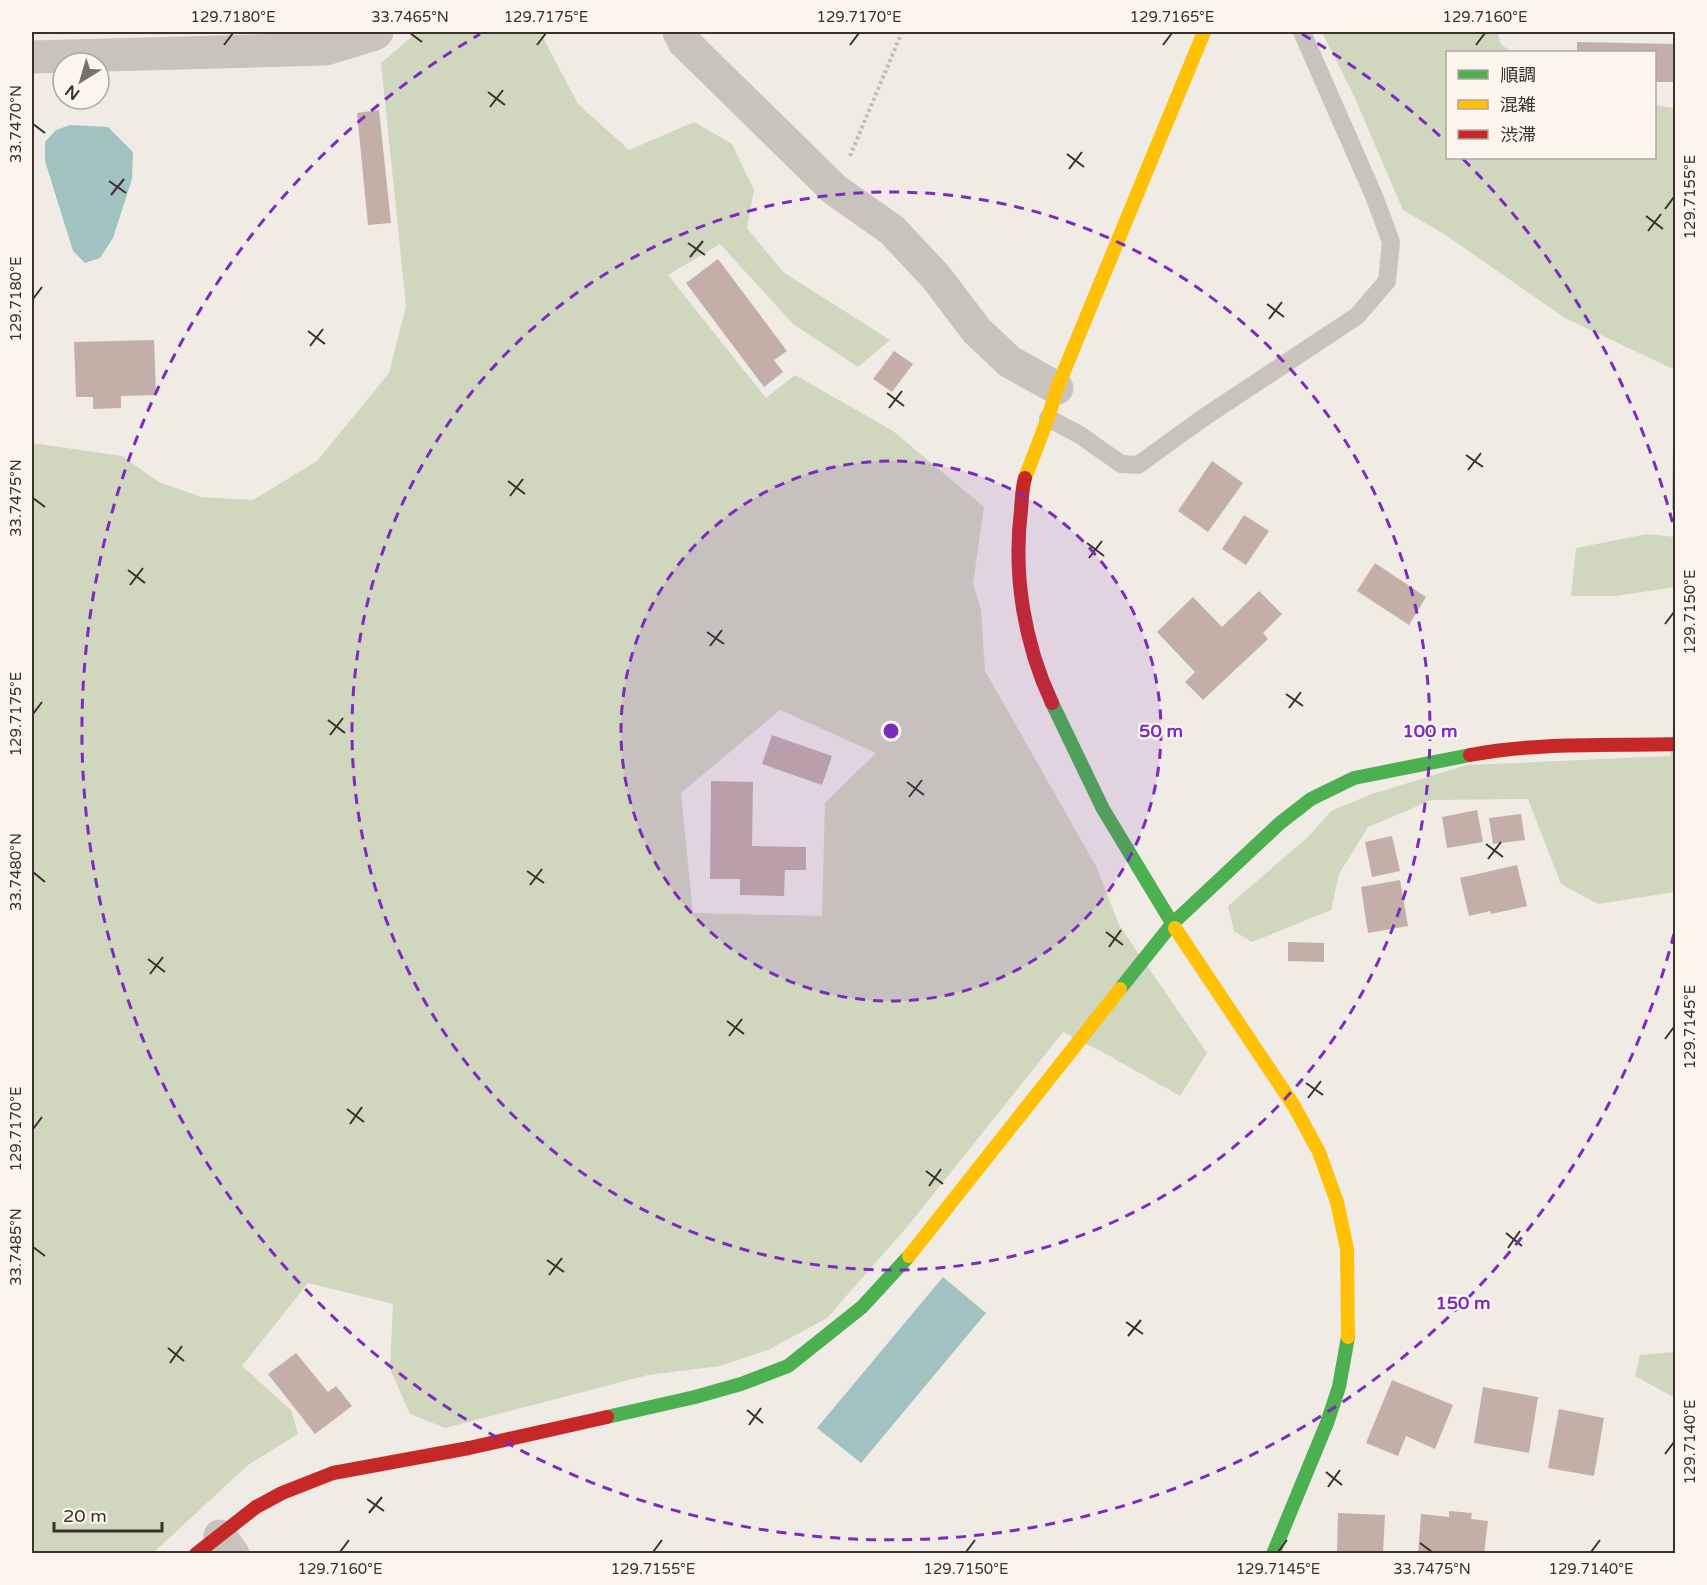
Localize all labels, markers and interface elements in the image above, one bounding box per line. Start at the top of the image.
text: 129.7180°E [191,8,275,26]
text: 33.7465°N [371,8,449,26]
text: 129.7175°E [504,8,588,26]
text: 129.7170°E [817,8,901,26]
text: 129.7165°E [1130,8,1214,26]
text: 129.7160°E [1443,8,1527,26]
north arrow [51,51,111,111]
legend [1446,51,1656,159]
text: 順調 [1500,64,1536,86]
text: N [61,80,84,104]
text: 33.7470°N [7,85,25,163]
text: 混雑 [1500,94,1536,116]
text: 渋滞 [1500,124,1536,146]
text: 129.7155°E [1681,155,1699,239]
text: 129.7180°E [7,257,25,341]
text: 33.7475°N [7,459,25,537]
text: 129.7150°E [1681,570,1699,654]
text: 129.7175°E [7,672,25,756]
text: 50 m [1139,720,1183,742]
text: 100 m [1402,720,1458,742]
centre of rings [881,721,901,741]
text: 33.7480°N [7,833,25,911]
text: 129.7145°E [1681,985,1699,1069]
text: 129.7170°E [7,1087,25,1171]
text: 33.7485°N [7,1208,25,1286]
text: 150 m [1435,1292,1491,1314]
text: 129.7140°E [1681,1400,1699,1484]
scale bar [54,1495,162,1533]
text: 20 m [63,1505,107,1527]
text: 129.7160°E [298,1560,382,1578]
text: 129.7155°E [611,1560,695,1578]
text: 129.7150°E [924,1560,1008,1578]
text: 129.7145°E [1236,1560,1320,1578]
text: 33.7475°N [1393,1560,1471,1578]
text: 129.7140°E [1549,1560,1633,1578]

